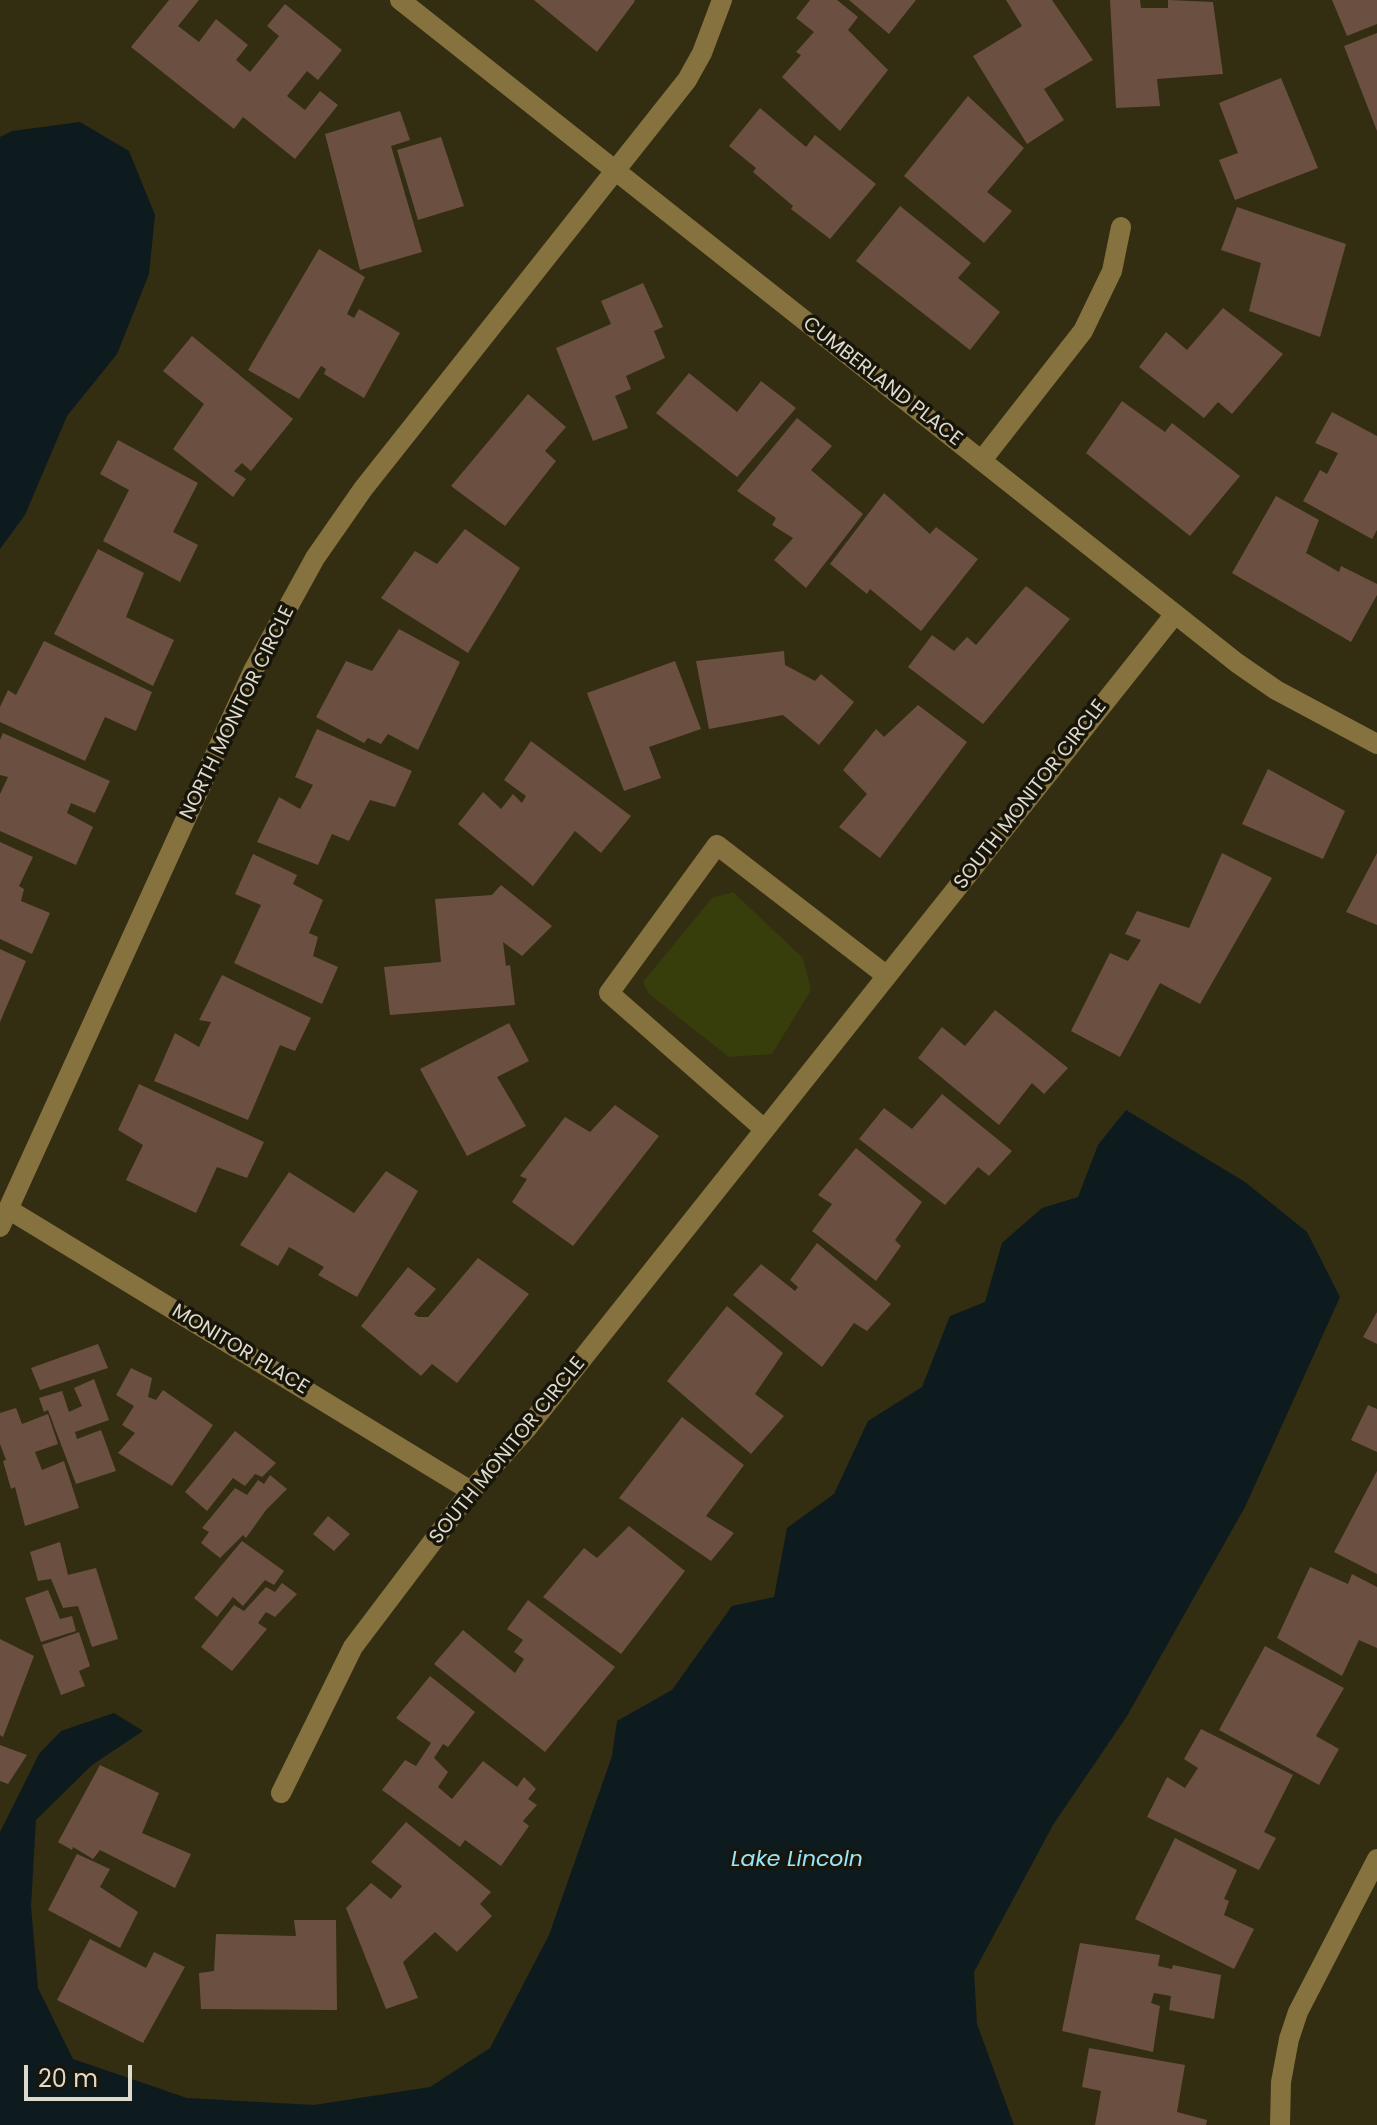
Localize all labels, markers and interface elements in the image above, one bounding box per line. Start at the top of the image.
street label: CUMBERLAND PLACE [797,312,967,452]
street label: NORTH MONITOR CIRCLE [176,602,300,824]
street label: SOUTH MONITOR CIRCLE [950,696,1112,894]
street label: MONITOR PLACE [167,1300,313,1400]
street label: SOUTH MONITOR CIRCLE [425,1353,591,1549]
water label: Lake Lincoln [731,1847,863,1873]
scale bar [28,2049,136,2099]
text: 20 m [38,2062,98,2095]

